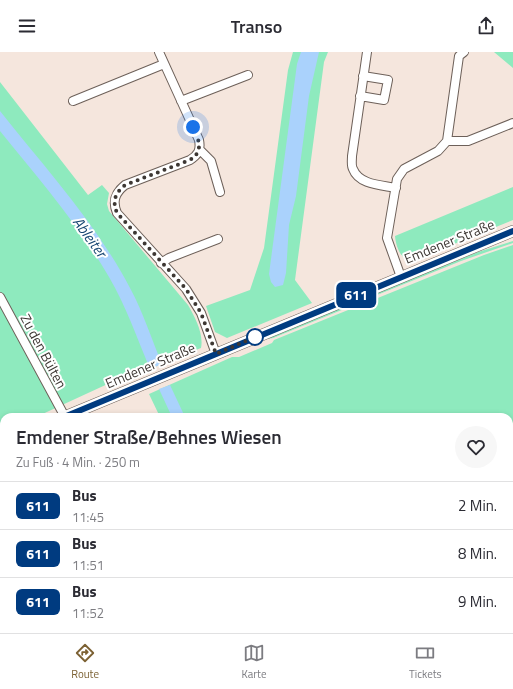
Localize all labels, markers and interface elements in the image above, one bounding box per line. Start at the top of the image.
text: Transo [231,13,282,40]
icon: menu [16,15,38,37]
icon: share [475,15,497,37]
your location [183,117,203,137]
water label: Ableiter [67,212,114,264]
street label: Emdener Straße [401,213,497,269]
line badge: 611 [333,282,379,308]
text: 611 [344,284,368,305]
street label: Zu den Bülten [16,310,72,392]
unlabelled marker [246,328,264,346]
street label: Emdener Straße [102,337,198,393]
text: Emdener Straße/Behnes Wiesen [16,422,282,451]
button: heart [455,426,497,468]
text: Zu Fuß · 4 Min. · 250 m [16,452,140,472]
text: Bus [72,484,97,507]
text: 2 Min. [458,494,497,517]
text: 611 [26,495,50,516]
text: 11:45 [72,507,104,527]
text: Bus [72,532,97,555]
text: 8 Min. [458,542,497,565]
text: 611 [26,543,50,564]
text: 11:51 [72,555,104,575]
text: Bus [72,580,97,603]
text: 9 Min. [458,590,497,613]
text: 611 [26,591,50,612]
text: 11:52 [72,603,104,623]
tab: Route [71,642,99,682]
tab: Karte [242,642,267,682]
tab: Tickets [409,642,442,682]

